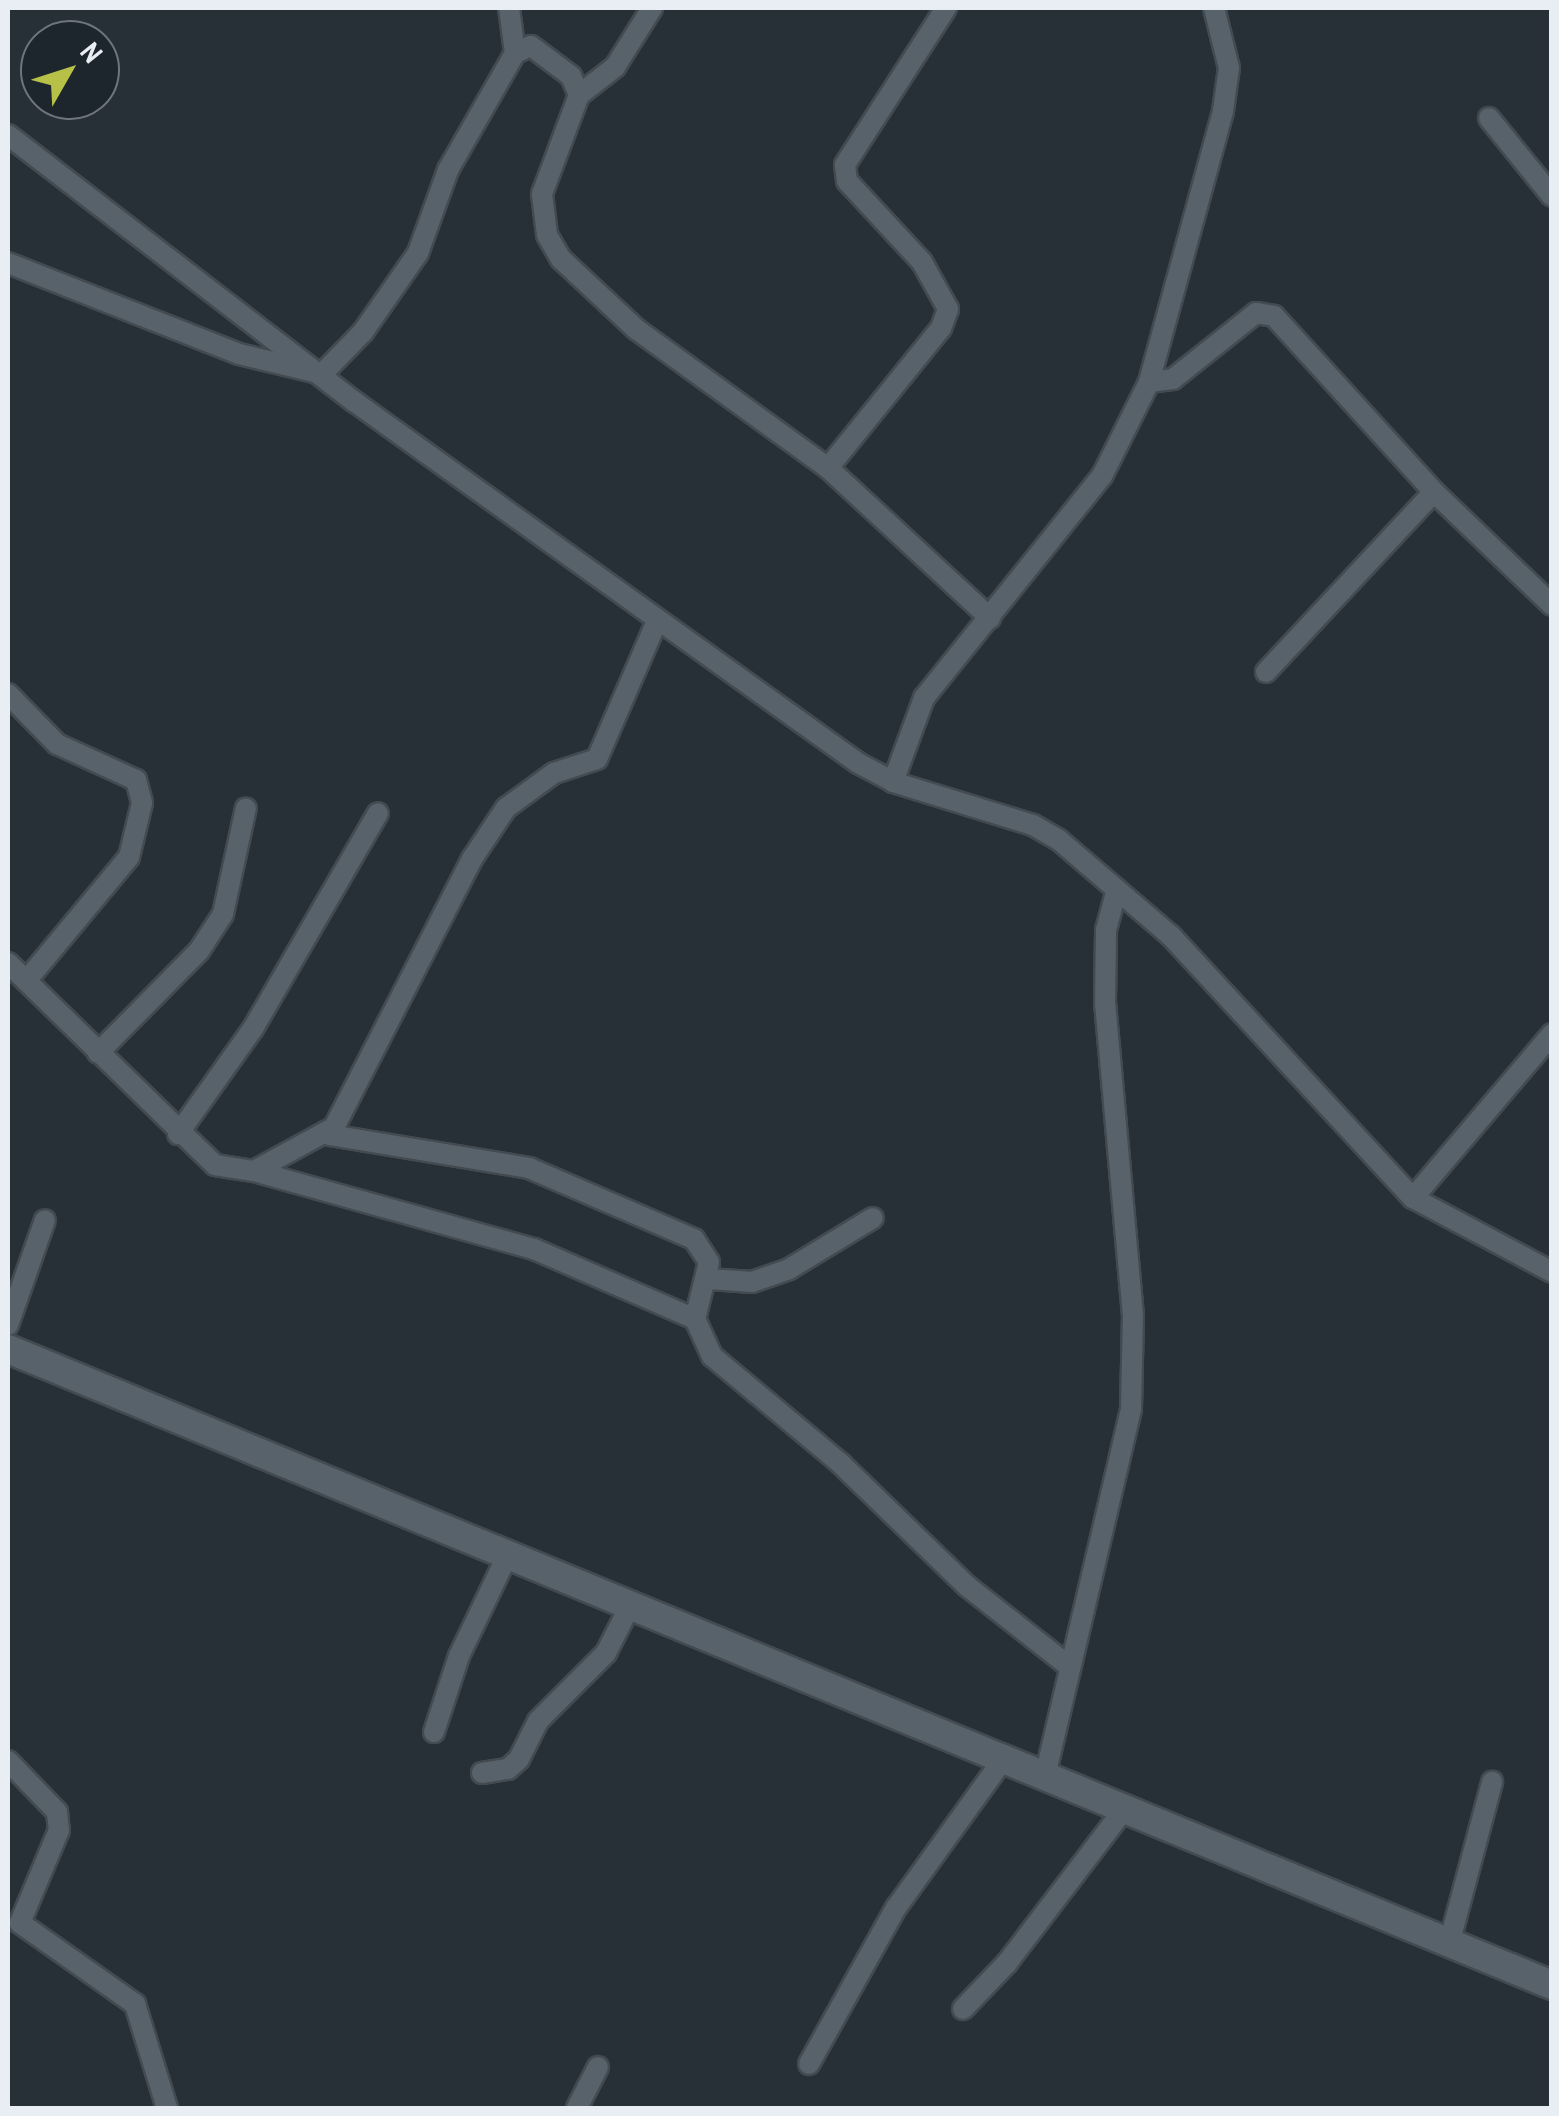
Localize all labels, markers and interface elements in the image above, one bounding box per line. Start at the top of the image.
north arrow [20,20,120,120]
text: N [72,34,112,71]

